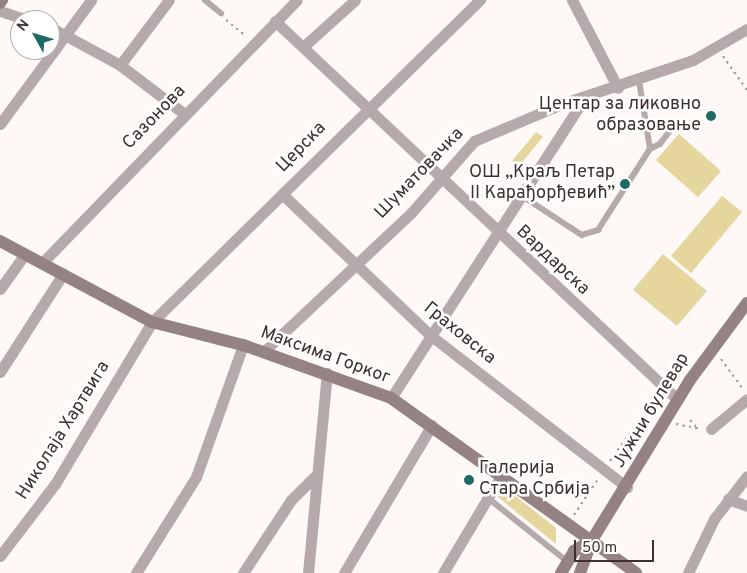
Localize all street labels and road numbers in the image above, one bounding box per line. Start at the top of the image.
street label: Сазонова [119,81,191,155]
street label: Церска [273,118,331,178]
street label: Шуматовачка [371,124,469,224]
street label: Вардарска [511,222,593,300]
street label: Граховска [419,298,499,370]
street label: Максима Горког [257,323,393,389]
street label: Јужни булевар [609,350,695,472]
street label: Николаја Хартвига [13,358,115,504]

